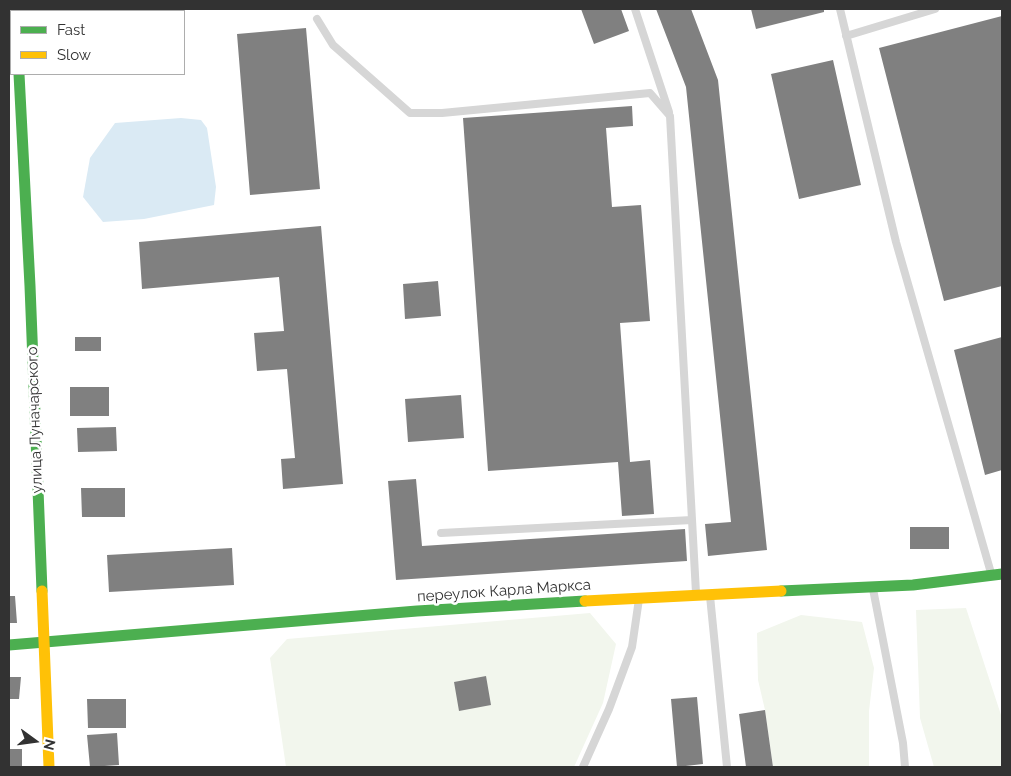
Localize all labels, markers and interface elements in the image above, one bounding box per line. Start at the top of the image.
legend [10,10,185,75]
text: Fast [57,21,85,39]
text: Slow [57,46,91,64]
street label: улица Луначарского [23,346,47,494]
street label: переулок Карла Маркса [416,576,592,606]
north arrow [10,716,60,766]
text: N [40,738,59,752]

